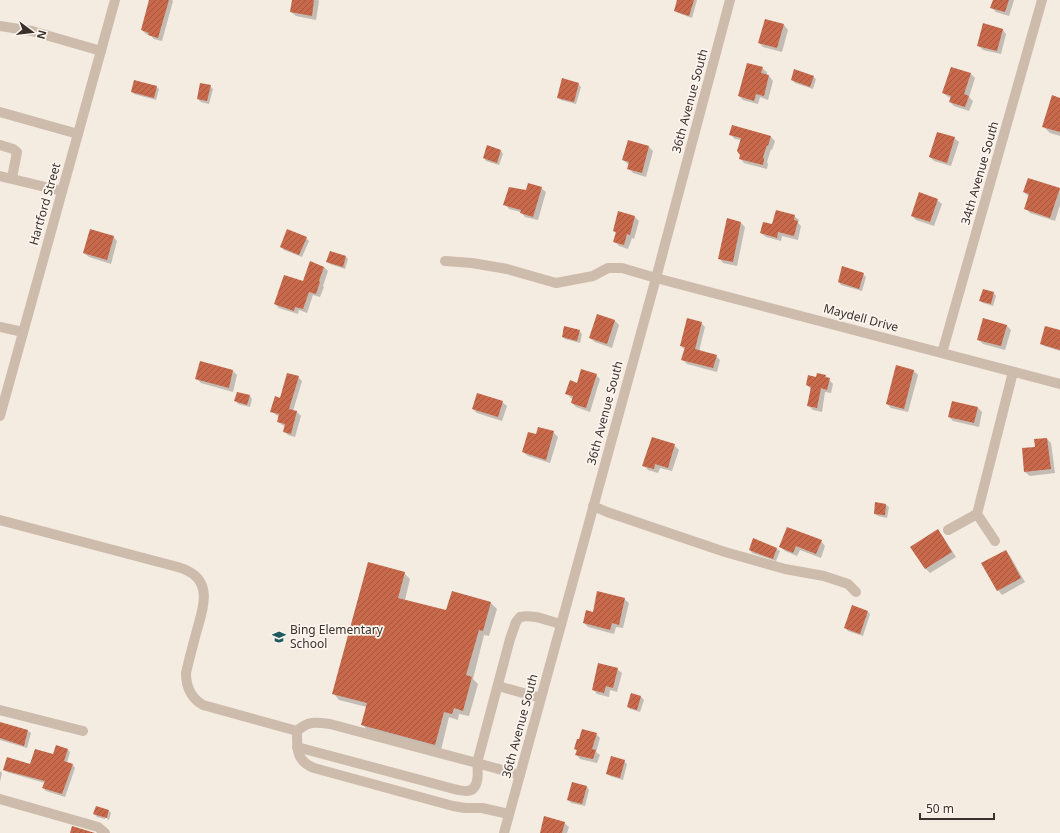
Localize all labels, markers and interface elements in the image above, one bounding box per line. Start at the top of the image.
north arrow [12,12,52,52]
text: N [34,28,51,41]
street label: 36th Avenue South [667,47,712,155]
street label: 34th Avenue South [957,119,1002,227]
street label: Hartford Street [25,160,65,247]
street label: Maydell Drive [822,299,901,336]
street label: 36th Avenue South [582,359,627,467]
place label: Bing Elementary School [290,621,384,652]
school or university icon: Bing Elementary School [271,629,287,645]
street label: 36th Avenue South [497,672,542,780]
scale bar [920,795,994,821]
text: 50 m [926,800,954,817]

